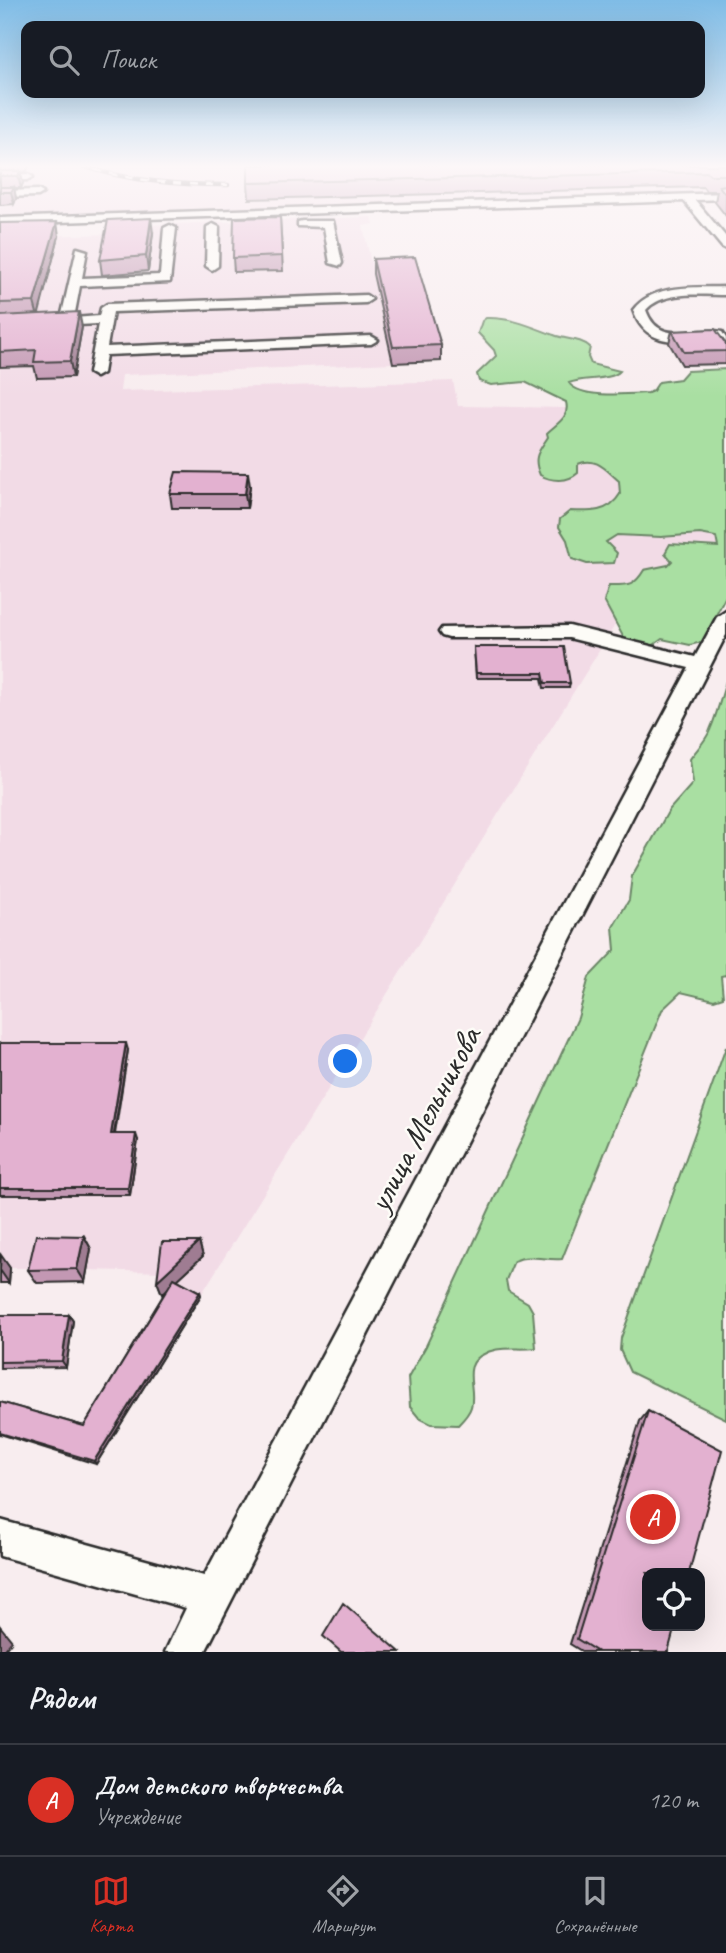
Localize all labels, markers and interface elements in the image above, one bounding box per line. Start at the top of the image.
search box [21,21,705,98]
icon: search [45,41,83,79]
text: Поиск [101,43,156,76]
street label: улица Мельникова [357,1017,491,1220]
your location [328,1044,362,1078]
pin: A [630,1491,676,1543]
map controls [642,1568,705,1631]
button: locate [642,1568,705,1631]
text: Рядом [28,1679,95,1717]
text: Дом детского творчества [95,1769,342,1802]
text: A [45,1786,57,1815]
text: 120 m [649,1786,698,1815]
text: Учреждение [95,1802,180,1831]
tab: Карта [90,1872,133,1938]
tab: Маршрут [312,1872,375,1938]
tab: Сохранённые [554,1872,636,1938]

